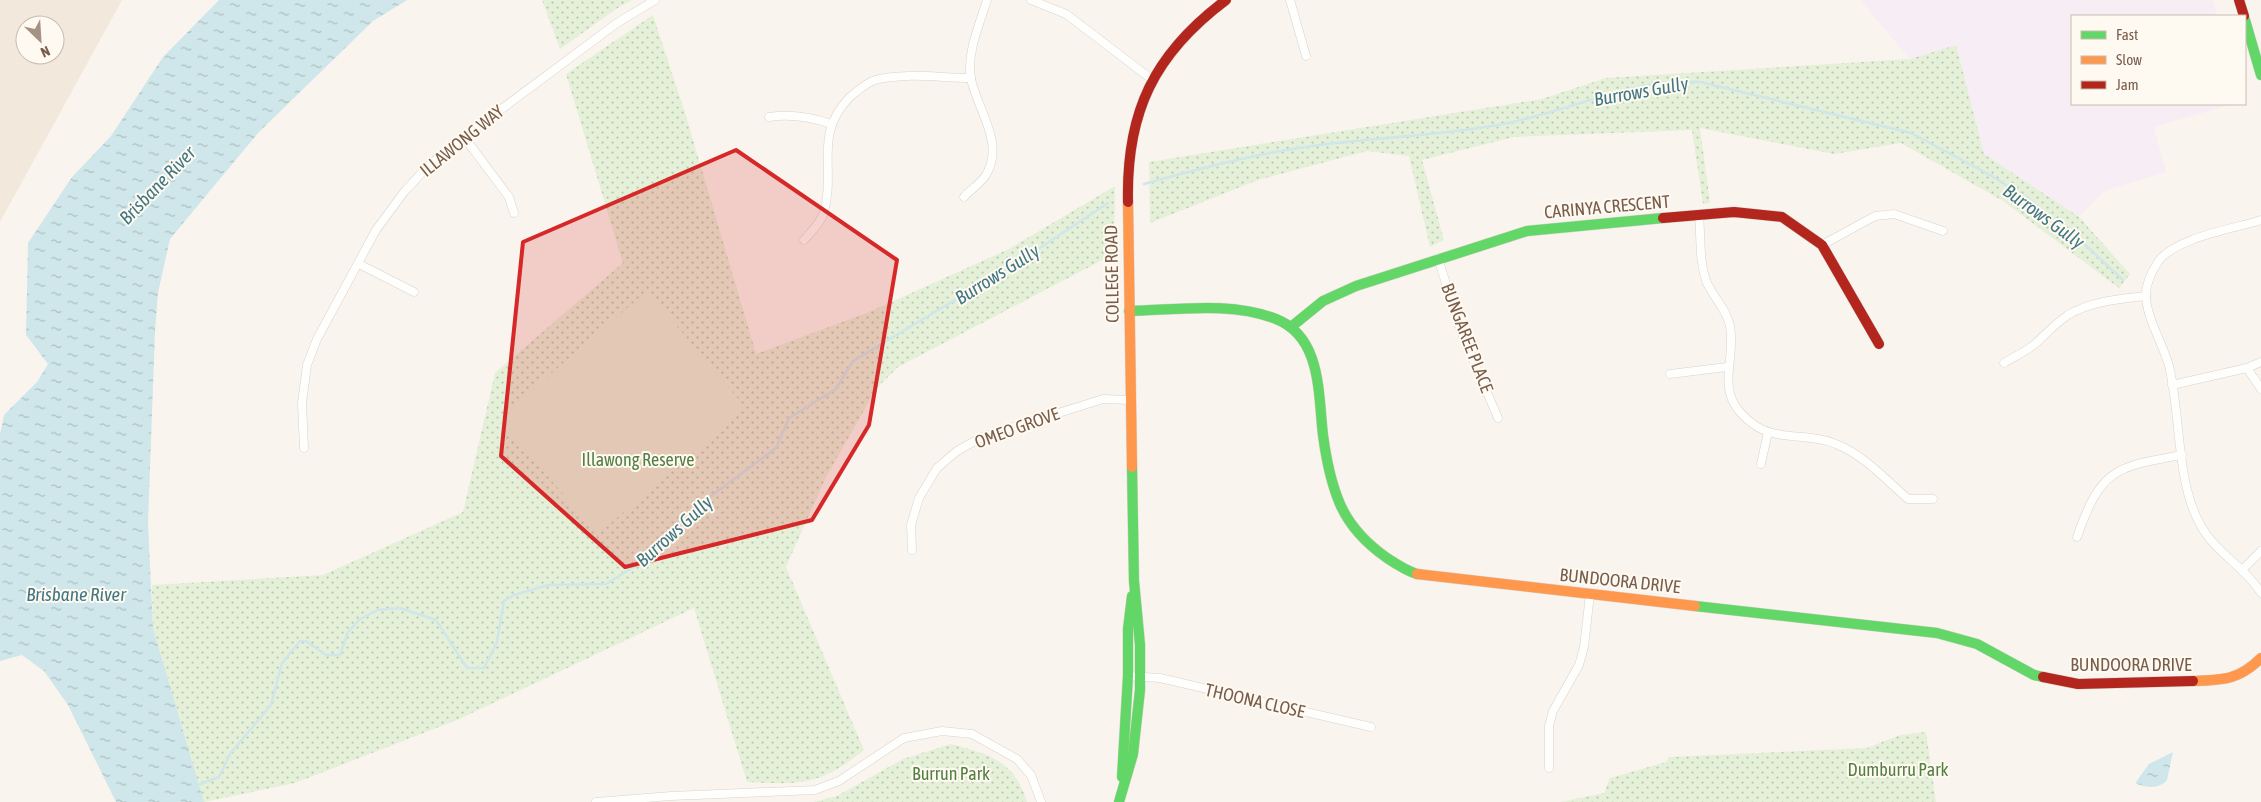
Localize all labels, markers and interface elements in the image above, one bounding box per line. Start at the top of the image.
north arrow [15,15,65,65]
legend [2071,15,2246,105]
text: Fast [2116,26,2138,43]
text: N [38,43,53,61]
text: Slow [2116,51,2142,68]
water label: Burrows Gully [1592,72,1690,110]
text: Jam [2116,76,2139,93]
street label: ILLAWONG WAY [416,100,508,181]
water label: Brisbane River [114,140,201,229]
water label: Burrows Gully [1999,179,2089,253]
street label: CARINYA CRESCENT [1543,191,1671,222]
street label: COLLEGE ROAD [1100,225,1123,323]
water label: Burrows Gully [951,239,1043,309]
street label: BUNGAREE PLACE [1437,280,1498,396]
street label: OMEO GROVE [972,402,1062,453]
park label: Illawong Reserve [582,449,694,470]
water label: Burrows Gully [631,491,717,571]
street label: BUNDOORA DRIVE [1559,564,1682,597]
water label: Brisbane River [26,583,127,605]
street label: BUNDOORA DRIVE [2070,654,2192,675]
street label: THOONA CLOSE [1203,679,1307,722]
park label: Dumburru Park [1848,759,1948,780]
park label: Burrun Park [912,763,990,784]

